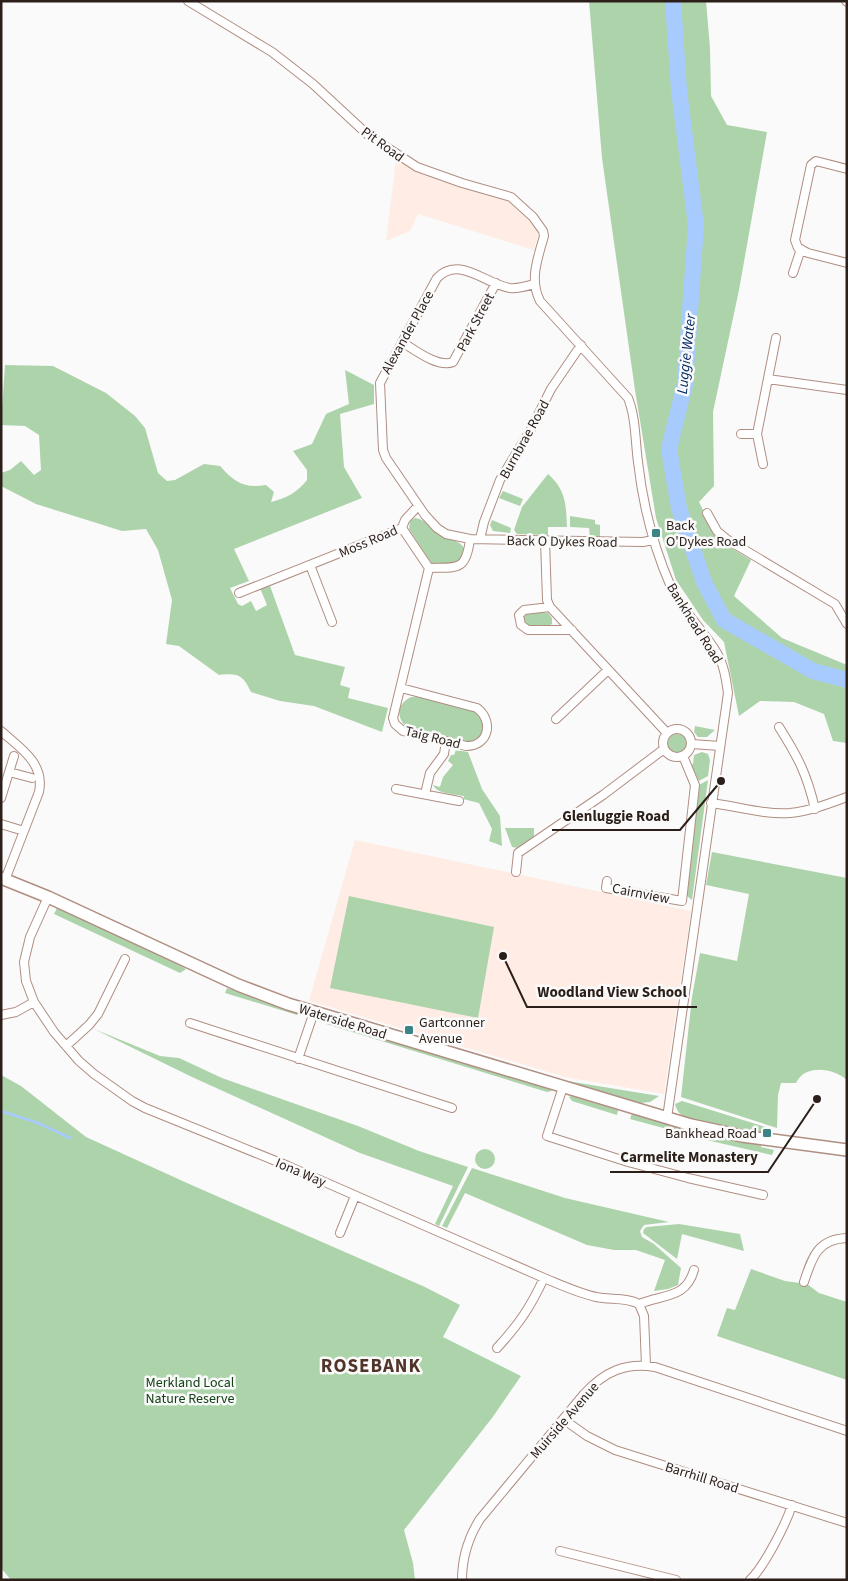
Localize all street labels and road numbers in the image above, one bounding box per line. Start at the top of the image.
street label: Pit Road [357,122,408,167]
street label: Alexander Place [377,287,439,378]
street label: Park Street [452,289,500,355]
street label: Burnbrae Road [495,396,555,483]
street label: Moss Road [336,521,401,563]
street label: Back O Dykes Road [506,531,618,553]
street label: Bankhead Road [661,579,727,668]
street label: Taig Road [403,721,463,755]
street label: Cairnview [610,879,671,909]
street label: Waterside Road [296,999,389,1045]
street label: Iona Way [272,1153,329,1193]
street label: Muirside Avenue [526,1378,604,1463]
street label: Barrhill Road [662,1457,741,1499]

